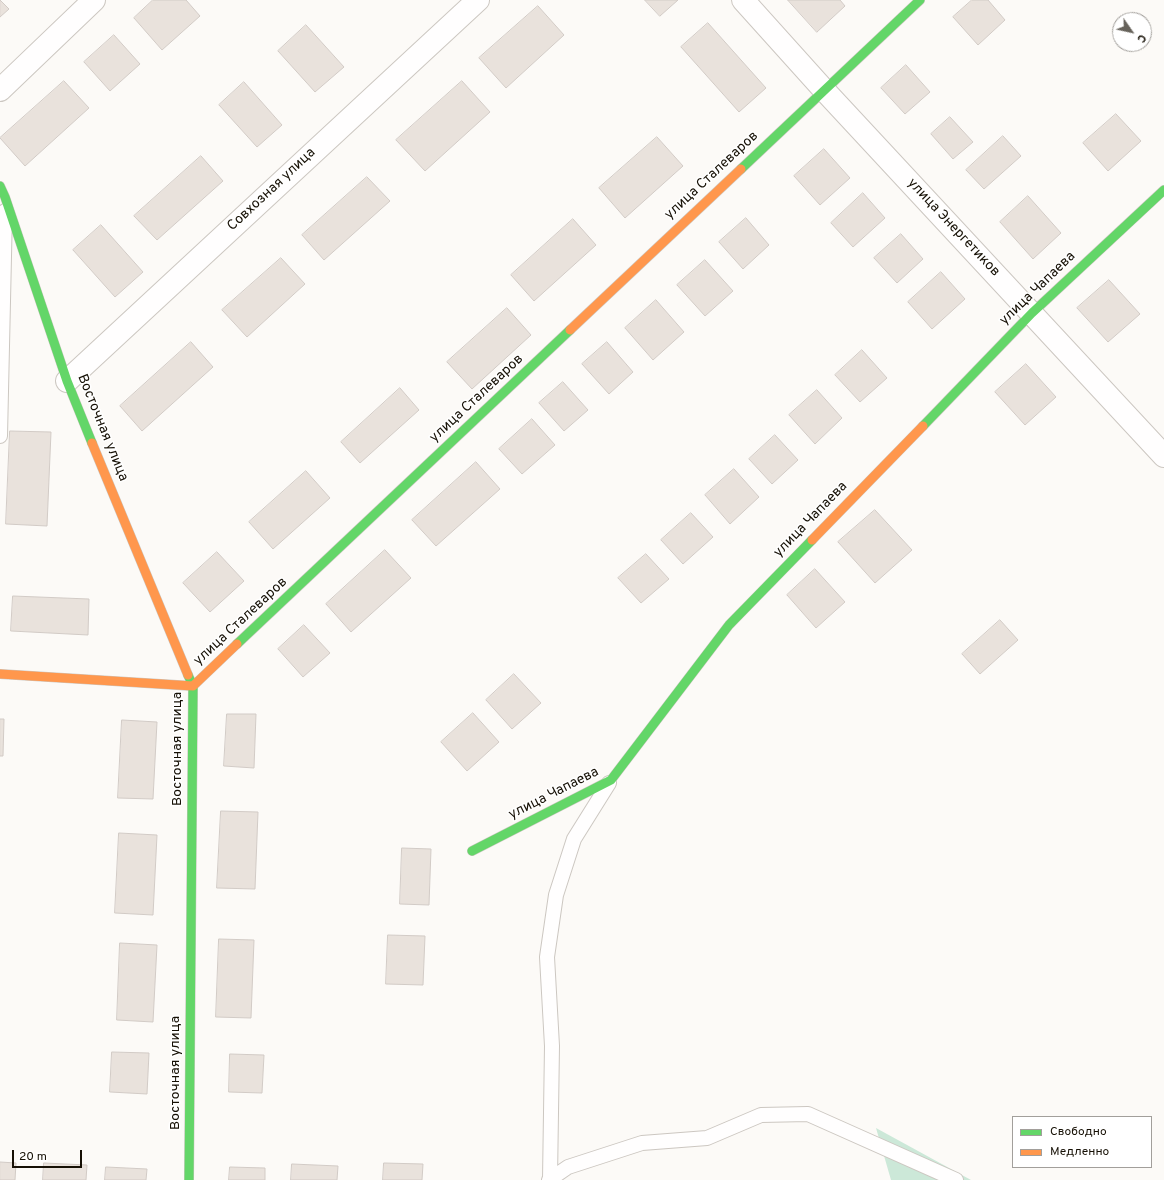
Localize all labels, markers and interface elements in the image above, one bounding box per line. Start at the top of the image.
north arrow [1112,12,1152,52]
text: С [1133,31,1149,45]
street label: улица Сталеваров [662,128,762,224]
street label: Совхозная улица [224,145,320,235]
street label: улица Энергетиков [903,175,1003,281]
street label: улица Чапаева [997,249,1079,329]
street label: улица Сталеваров [427,351,527,447]
street label: Восточная улица [73,372,131,484]
street label: улица Чапаева [771,479,851,561]
street label: улица Сталеваров [191,574,291,670]
street label: Восточная улица [170,692,186,806]
street label: улица Чапаева [506,764,602,824]
street label: Восточная улица [168,1016,184,1130]
legend [1012,1116,1152,1168]
text: Свободно [1050,1124,1107,1140]
scale bar [14,1142,84,1168]
text: Медленно [1050,1144,1109,1160]
text: 20 m [19,1149,47,1165]

